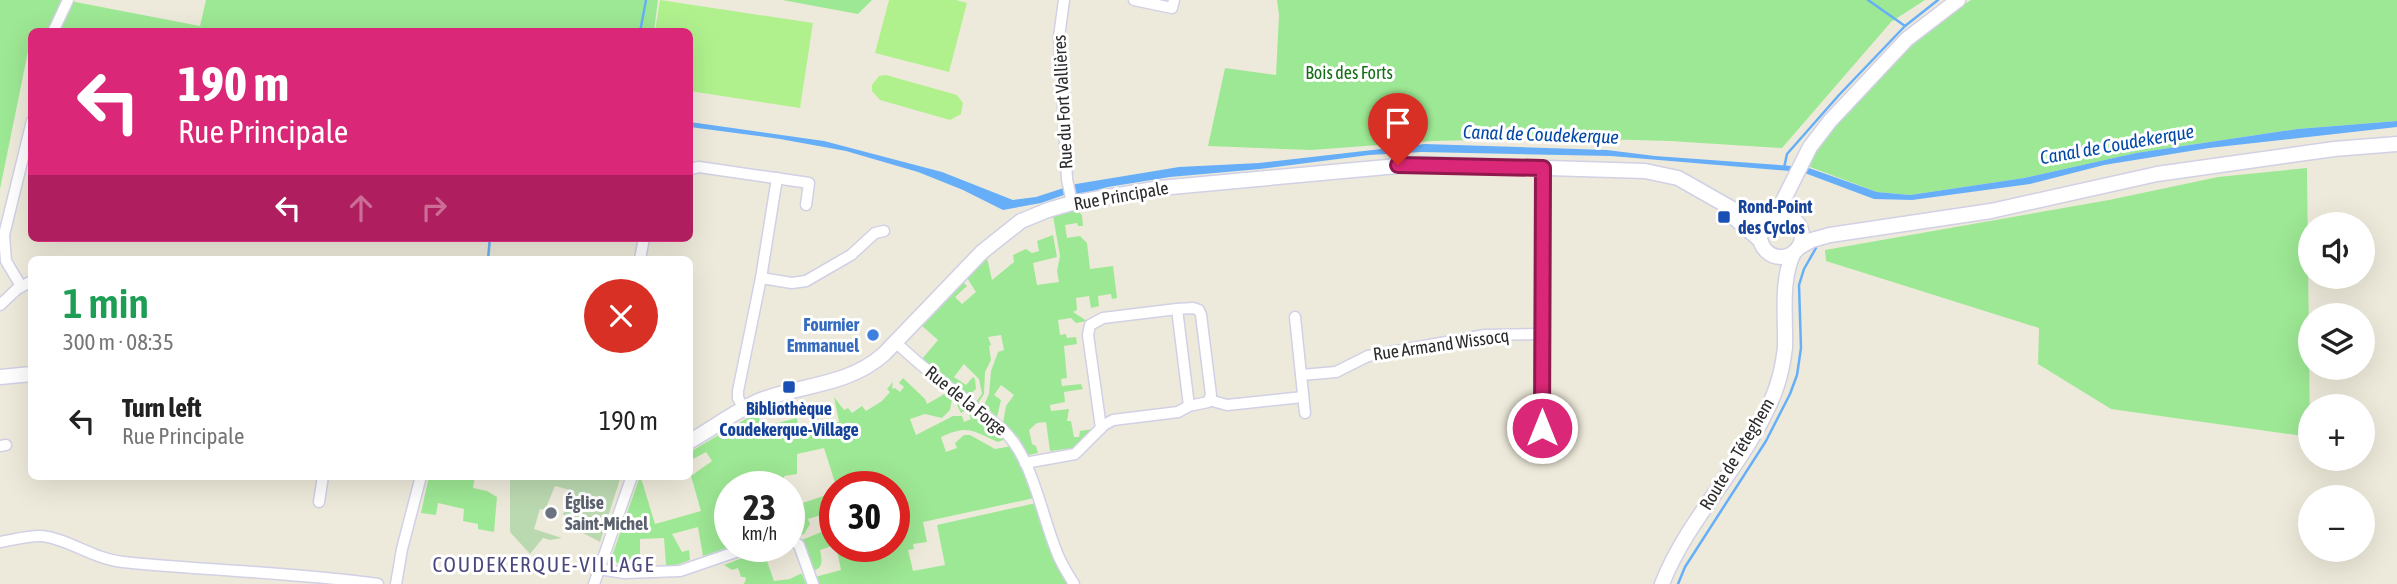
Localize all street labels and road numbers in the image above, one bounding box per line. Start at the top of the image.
street label: Rue du Fort Vallières [1048,34,1077,170]
street label: Rue Principale [1072,177,1170,214]
street label: Rue Armand Wissocq [1372,325,1510,364]
street label: Rue de la Forge [921,361,1011,440]
street label: Route de Téteghem [1695,394,1778,513]

